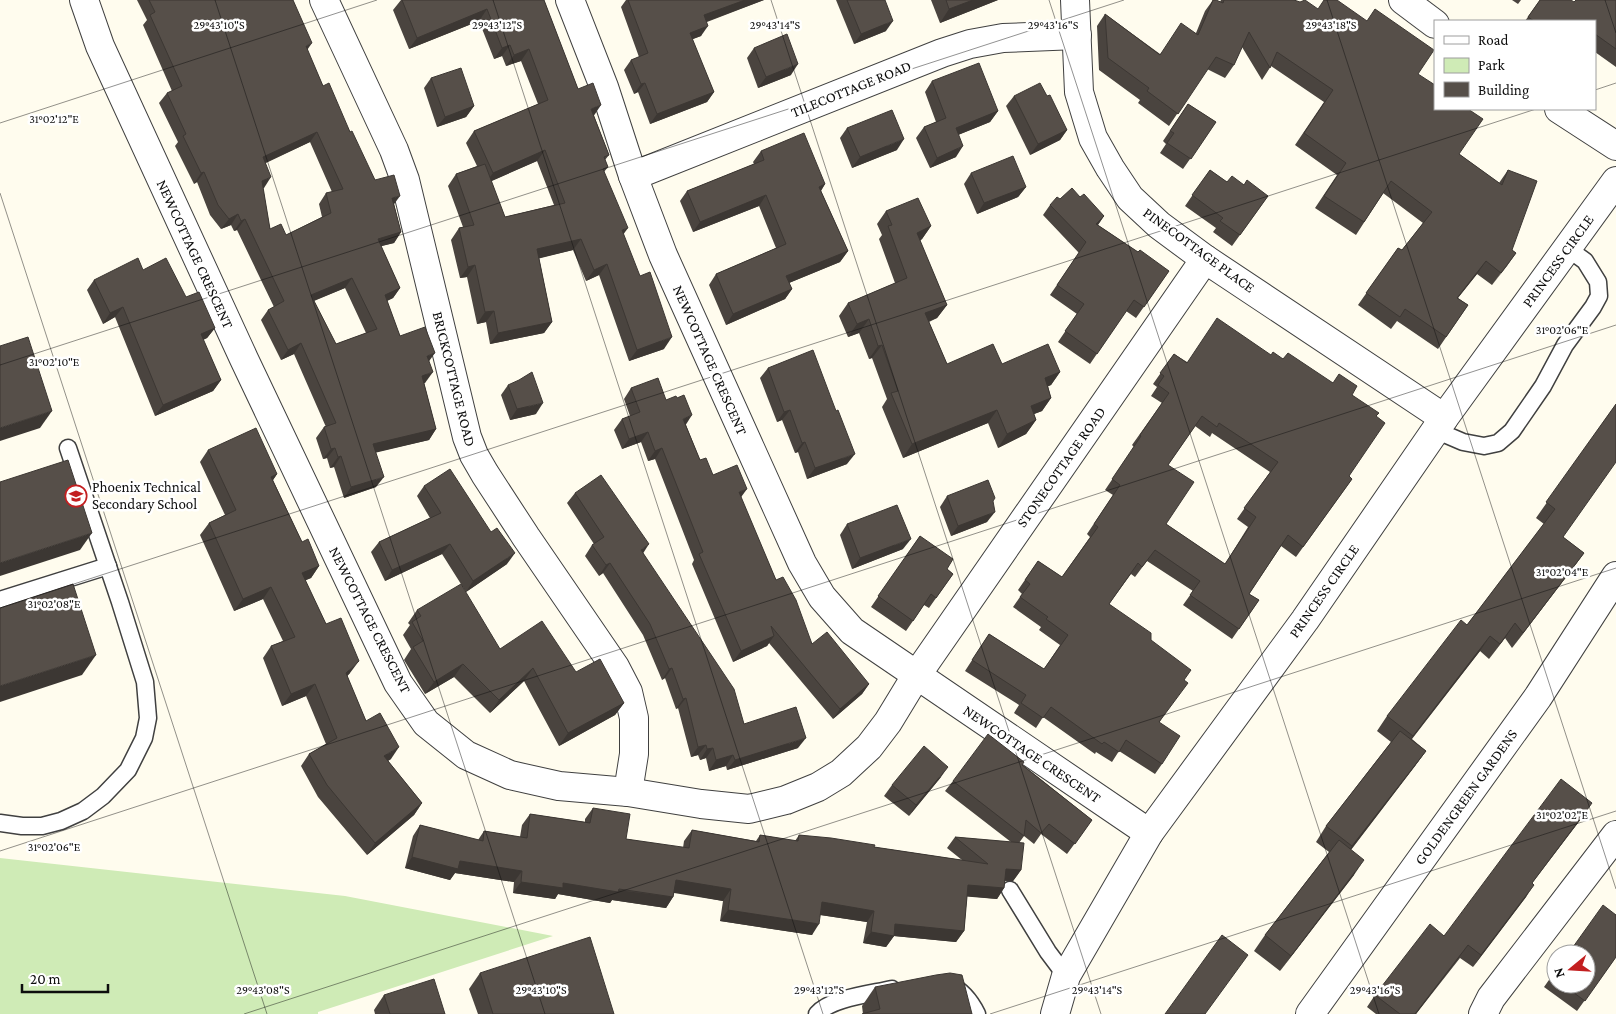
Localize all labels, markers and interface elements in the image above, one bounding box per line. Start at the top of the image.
text: 29°43'10"S [193,18,245,32]
text: 29°43'12"S [472,18,522,32]
text: 29°43'14"S [750,18,801,32]
text: 29°43'16"S [1028,18,1079,32]
text: 29°43'18"S [1306,18,1357,32]
legend [1434,20,1596,110]
text: Road [1478,32,1509,48]
text: Park [1478,57,1505,73]
street label: TILECOTTAGE ROAD [789,58,913,120]
text: Building [1478,82,1529,99]
text: 31°02'12"E [29,112,79,126]
street label: NEWCOTTAGE CRESCENT [153,177,237,331]
street label: PINECOTTAGE PLACE [1140,204,1258,296]
street label: PRINCESS CIRCLE [1519,212,1597,310]
street label: NEWCOTTAGE CRESCENT [670,283,750,437]
street label: BRICKCOTTAGE ROAD [429,310,479,448]
text: 31°02'06"E [1536,323,1589,337]
text: 31°02'10"E [29,355,80,369]
street label: STONECOTTAGE ROAD [1013,404,1109,530]
place label: Phoenix Technical Secondary School [92,479,201,513]
school or university icon: Phoenix Technical Secondary School [64,484,88,508]
street label: PRINCESS CIRCLE [1286,541,1362,641]
street label: NEWCOTTAGE CRESCENT [326,544,414,696]
text: 31°02'04"E [1536,565,1589,579]
text: 31°02'08"E [28,597,81,611]
street label: NEWCOTTAGE CRESCENT [960,702,1104,806]
street label: GOLDENGREEN GARDENS [1412,726,1520,868]
text: 31°02'02"E [1536,808,1588,822]
text: 31°02'06"E [28,840,81,854]
north arrow [1546,944,1596,994]
scale bar [22,962,109,994]
text: N [1549,966,1568,980]
text: 20 m [30,971,61,987]
text: 29°43'08"S [236,983,290,997]
text: 29°43'10"S [515,983,567,997]
text: 29°43'12"S [794,983,844,997]
text: 29°43'14"S [1072,983,1123,997]
text: 29°43'16"S [1350,983,1401,997]

